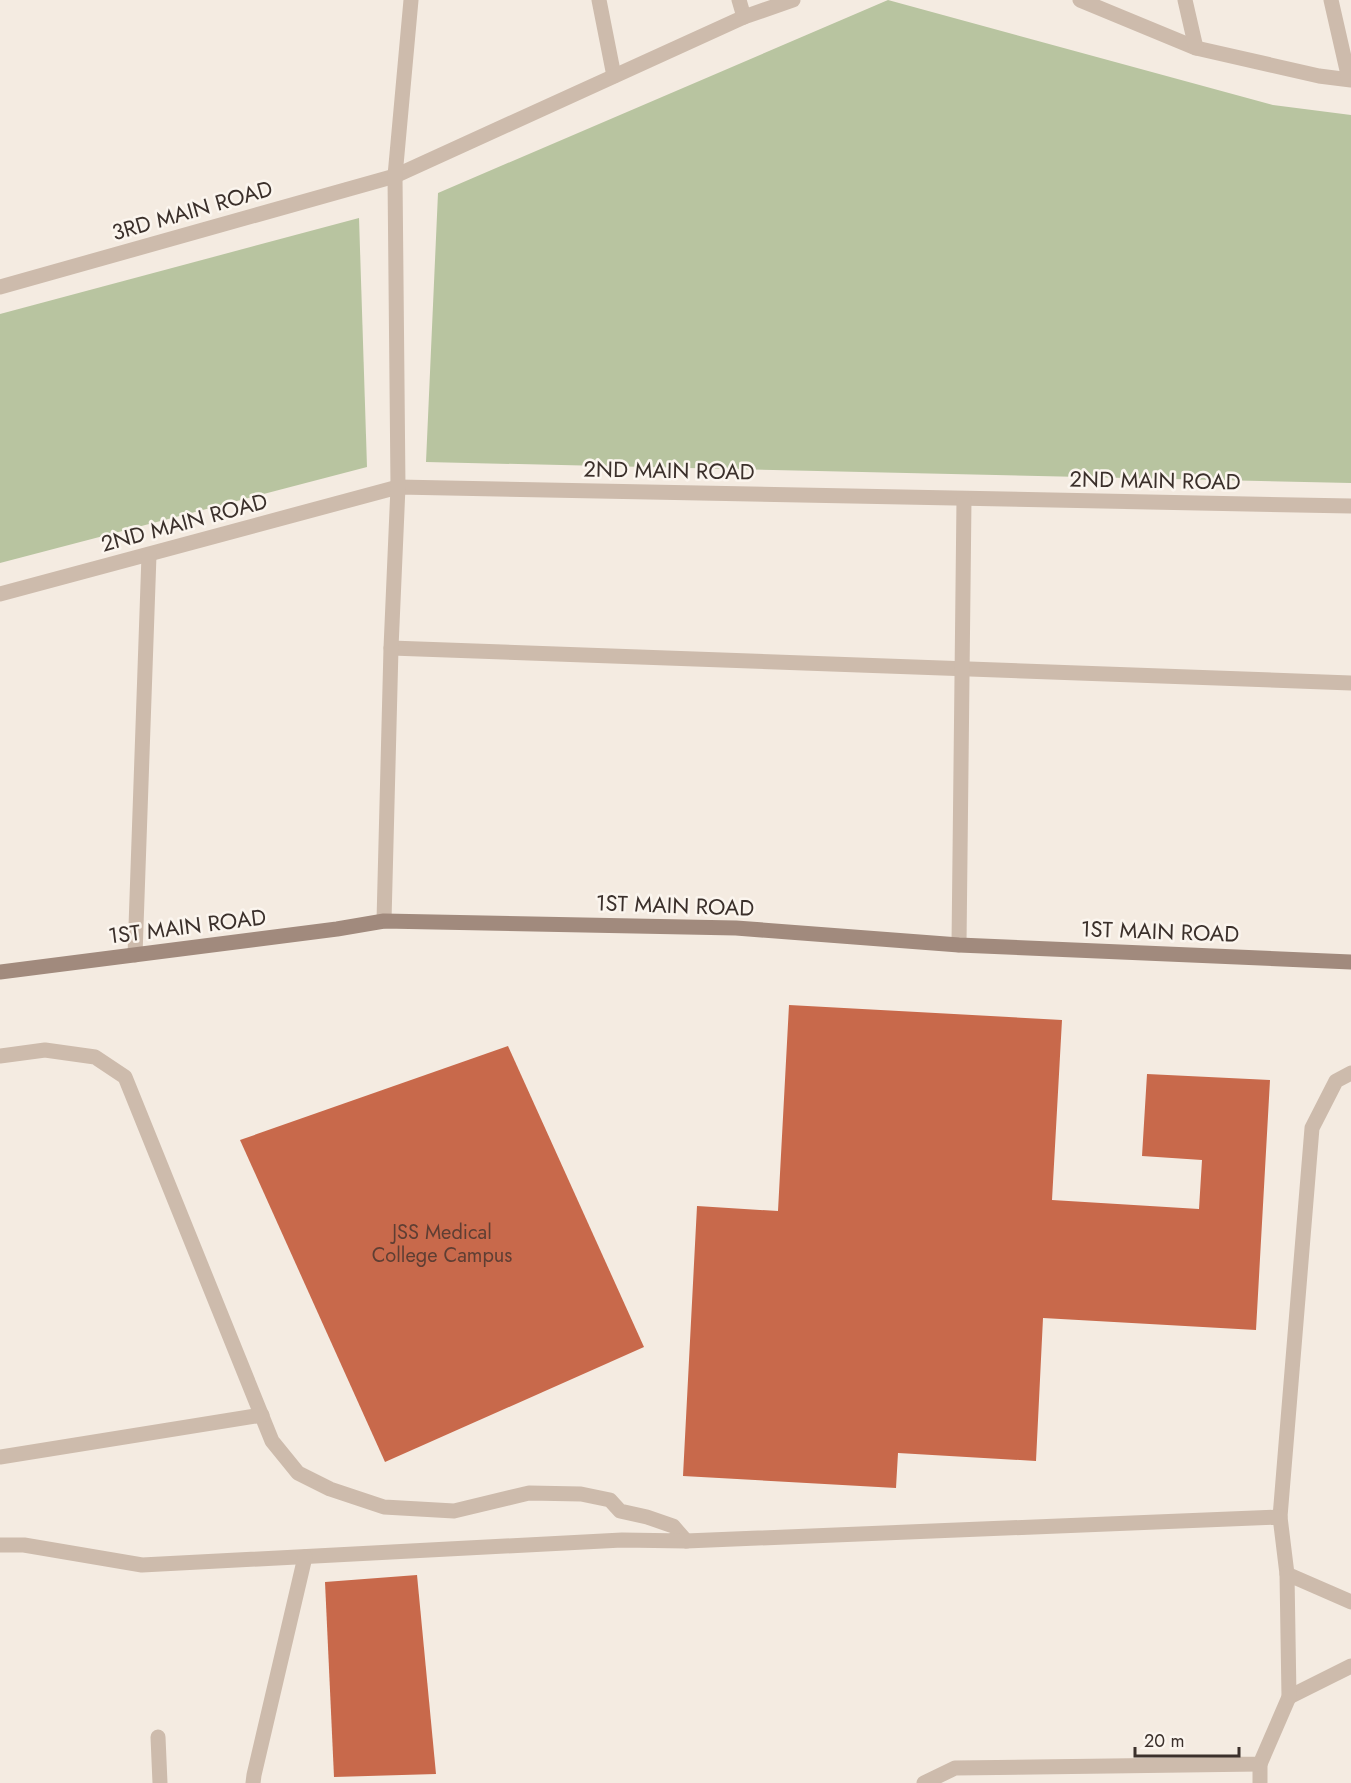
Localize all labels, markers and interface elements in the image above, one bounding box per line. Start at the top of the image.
street label: 3RD MAIN ROAD [108,172,276,248]
street label: 2ND MAIN ROAD [583,453,755,487]
street label: 2ND MAIN ROAD [1069,463,1241,497]
street label: 2ND MAIN ROAD [97,484,271,560]
street label: 1ST MAIN ROAD [595,886,755,924]
street label: 1ST MAIN ROAD [106,900,268,952]
street label: 1ST MAIN ROAD [1080,912,1240,950]
house number: JSS Medical College Campus [372,1218,512,1270]
scale bar [1135,1720,1238,1758]
text: 20 m [1144,1728,1184,1754]

